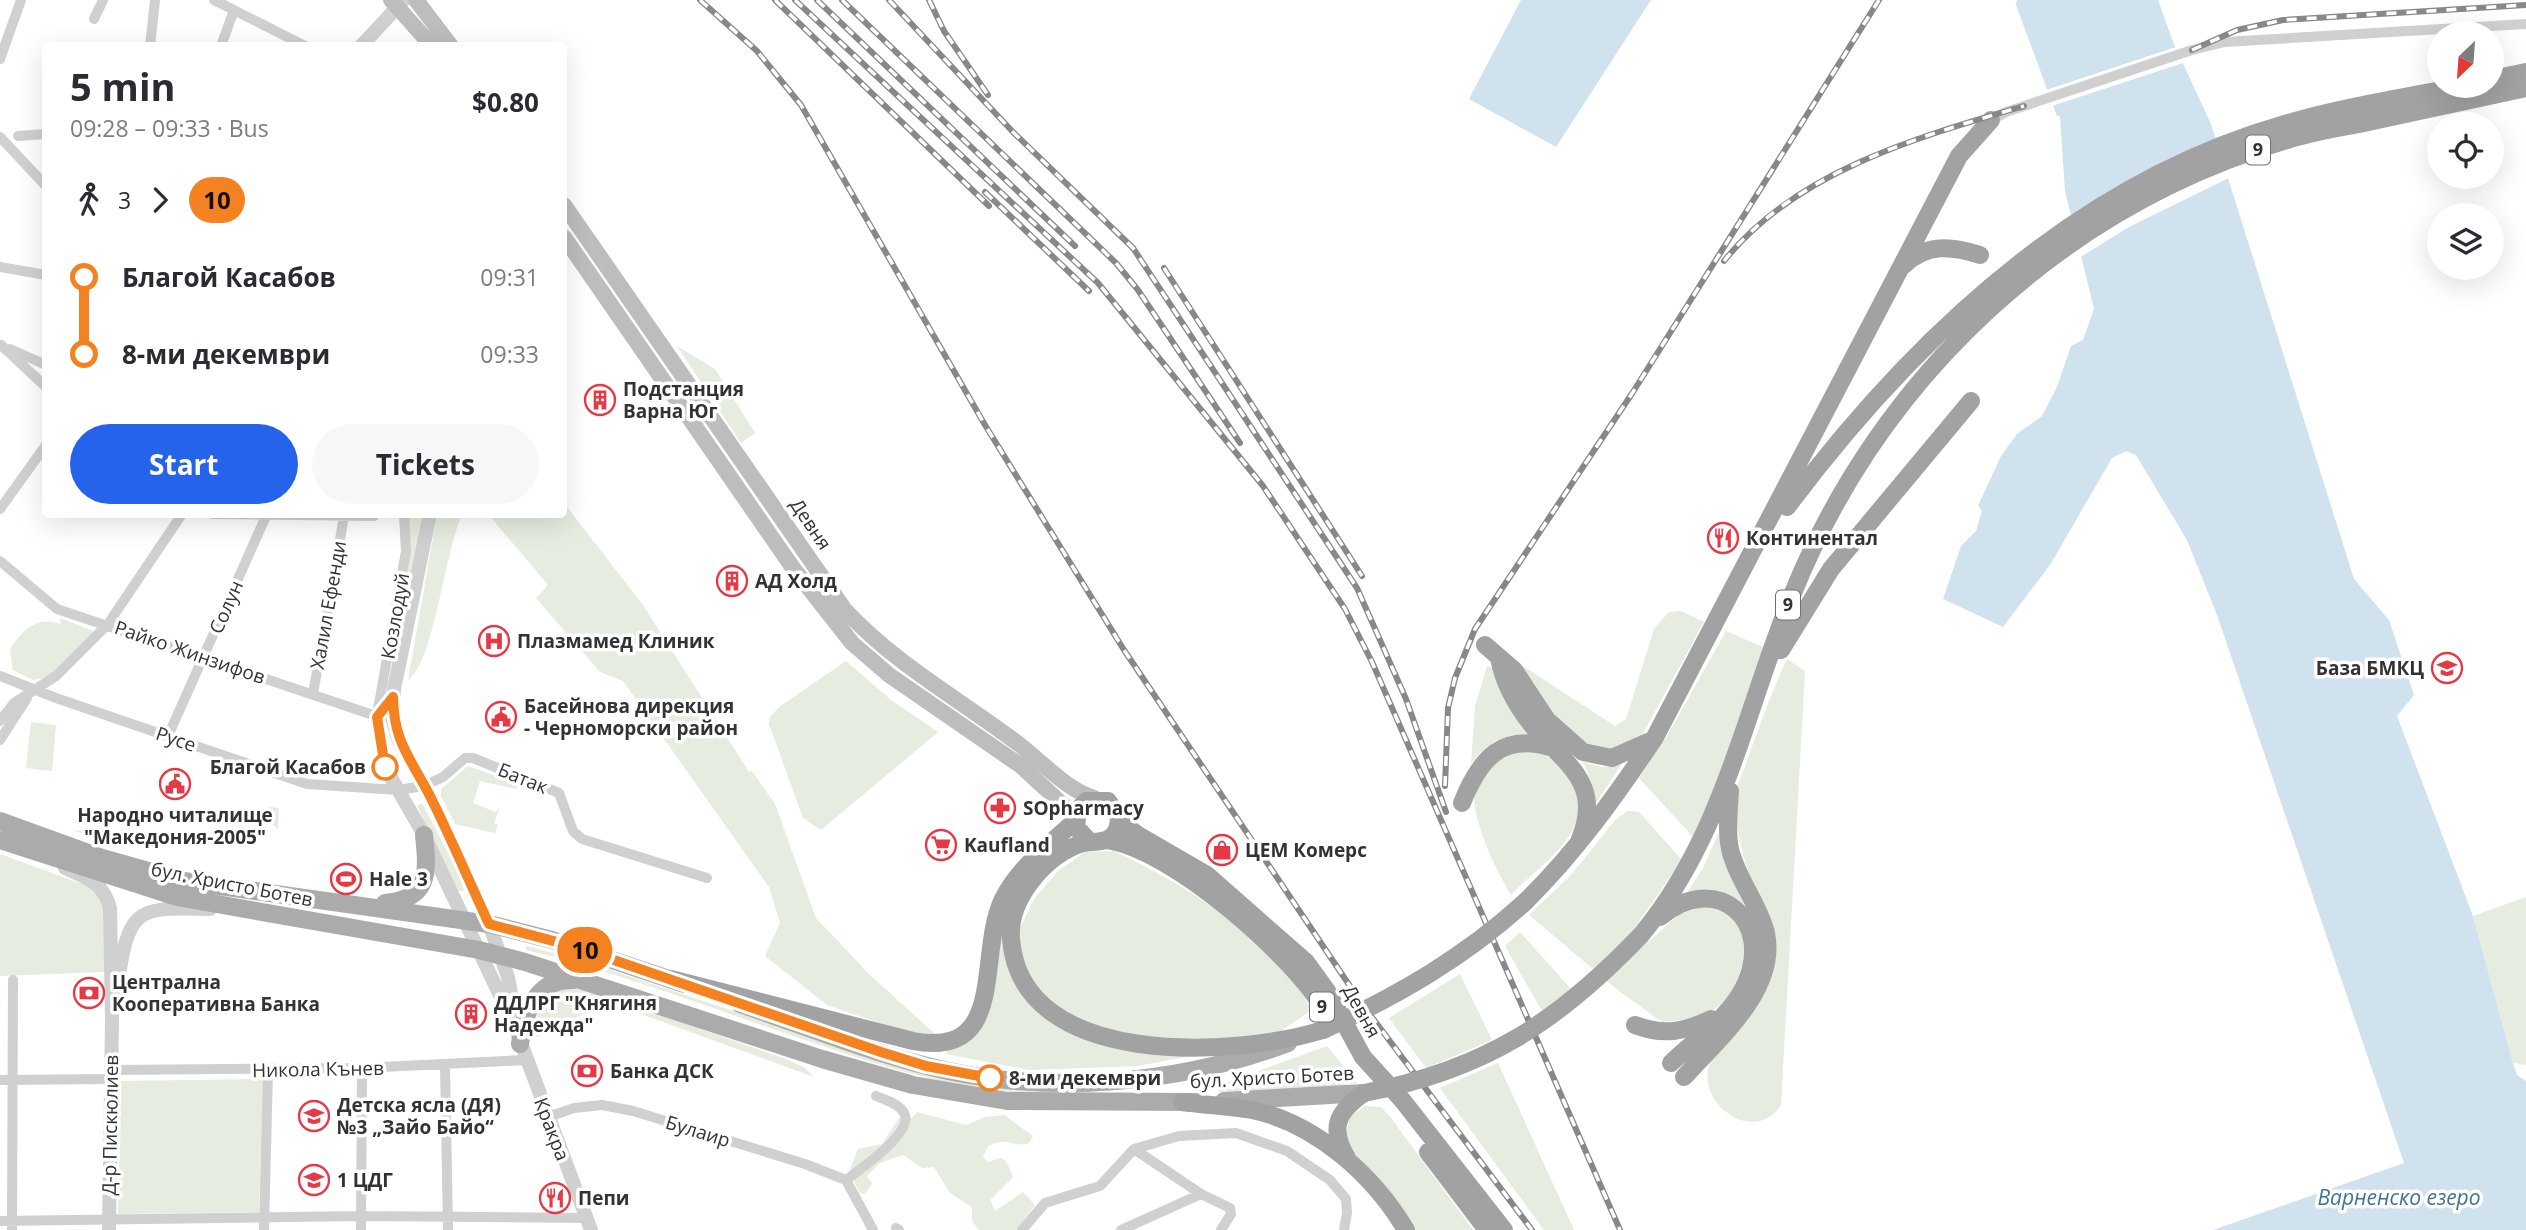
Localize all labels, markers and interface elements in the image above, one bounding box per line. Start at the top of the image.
north arrow [2427,21,2504,98]
map controls [2427,21,2504,280]
text: 5 min [70,60,175,112]
text: $0.80 [472,84,539,120]
text: 09:28 – 09:33 · Bus [70,112,269,144]
button: locate [2427,112,2504,189]
road number: 9 [2246,135,2270,164]
icon: walk [70,181,108,219]
icon: forward [141,181,179,219]
text: 10 [203,183,231,216]
text: 3 [118,184,131,216]
button: layers [2427,203,2504,280]
text: Благой Касабов [122,259,336,295]
text: 09:31 [480,261,539,293]
text: 8-ми декември [122,336,330,372]
text: 09:33 [480,338,539,370]
place label: Подстанция Варна Юг [623,376,744,424]
building icon: Подстанция Варна Юг [583,383,617,417]
button: Start [70,424,298,504]
button: Tickets [312,424,539,504]
street label: Девня [784,493,838,555]
restaurant icon: Континентал [1706,521,1740,555]
place label: Континентал [1746,525,1878,551]
street label: Халил Ефенди [304,539,352,671]
building icon: АД Холд [715,564,749,598]
place label: АД Холд [755,568,837,594]
street label: Козлодуй [375,571,415,661]
street label: Солун [203,576,249,638]
road number: 9 [1776,590,1800,620]
street label: Райко Жинзифов [111,614,269,690]
hospital icon: Плазмамед Клиник [477,624,511,658]
place label: Плазмамед Клиник [517,628,715,654]
school or university icon: База БМКЦ [2430,651,2464,685]
place label: База БМКЦ [2316,655,2424,681]
place label: Басейнова дирекция - Черноморски район [524,693,738,741]
public building icon: Басейнова дирекция - Черноморски район [484,700,518,734]
street label: Русе [153,720,199,758]
place label: Благой Касабов [210,754,366,780]
marker: Благой Касабов [372,754,398,780]
street label: Батак [494,756,552,800]
public building icon: Народно читалище "Македония-2005" [158,767,192,801]
pharmacy icon: SOpharmacy [983,791,1017,825]
place label: SOpharmacy [1023,795,1144,821]
place label: Народно читалище "Македония-2005" [77,802,273,850]
supermarket icon: Kaufland [924,828,958,862]
place label: Kaufland [964,832,1050,858]
shop icon: ЦЕМ Комерс [1205,833,1239,867]
place label: ЦЕМ Комерс [1245,837,1367,863]
street label: бул. Христо Ботев [149,856,315,912]
sports icon: Hale 3 [329,862,363,896]
place label: Hale 3 [369,866,428,892]
line badge: 10 [554,927,616,973]
text: 10 [571,933,599,966]
place label: Централна Кооперативна Банка [112,969,320,1017]
bank icon: Централна Кооперативна Банка [72,976,106,1010]
street label: Девня [1337,980,1387,1042]
place label: ДДЛРГ "Княгиня Надежда" [494,990,657,1038]
road number: 9 [1310,992,1334,1022]
building icon: ДДЛРГ "Княгиня Надежда" [454,997,488,1031]
street label: Д-р Пискюлиев [96,1054,124,1196]
bank icon: Банка ДСК [570,1054,604,1088]
street label: Никола Кънев [252,1055,384,1083]
place label: Банка ДСК [610,1058,714,1084]
street label: бул. Христо Ботев [1189,1060,1355,1094]
marker: 8-ми декември [977,1065,1003,1091]
place label: 8-ми декември [1009,1065,1161,1091]
place label: Детска ясла (ДЯ) №3 „Зайо Байо“ [337,1092,501,1140]
street label: Кракра [528,1094,576,1164]
school or university icon: Детска ясла (ДЯ) №3 „Зайо Байо“ [297,1099,331,1133]
street label: Булаир [663,1109,733,1153]
school or university icon: 1 ЦДГ [297,1163,331,1197]
place label: 1 ЦДГ [337,1167,393,1193]
restaurant icon: Пепи [538,1181,572,1215]
water label: Варненско езеро [2317,1183,2481,1211]
place label: Пепи [578,1185,629,1211]

